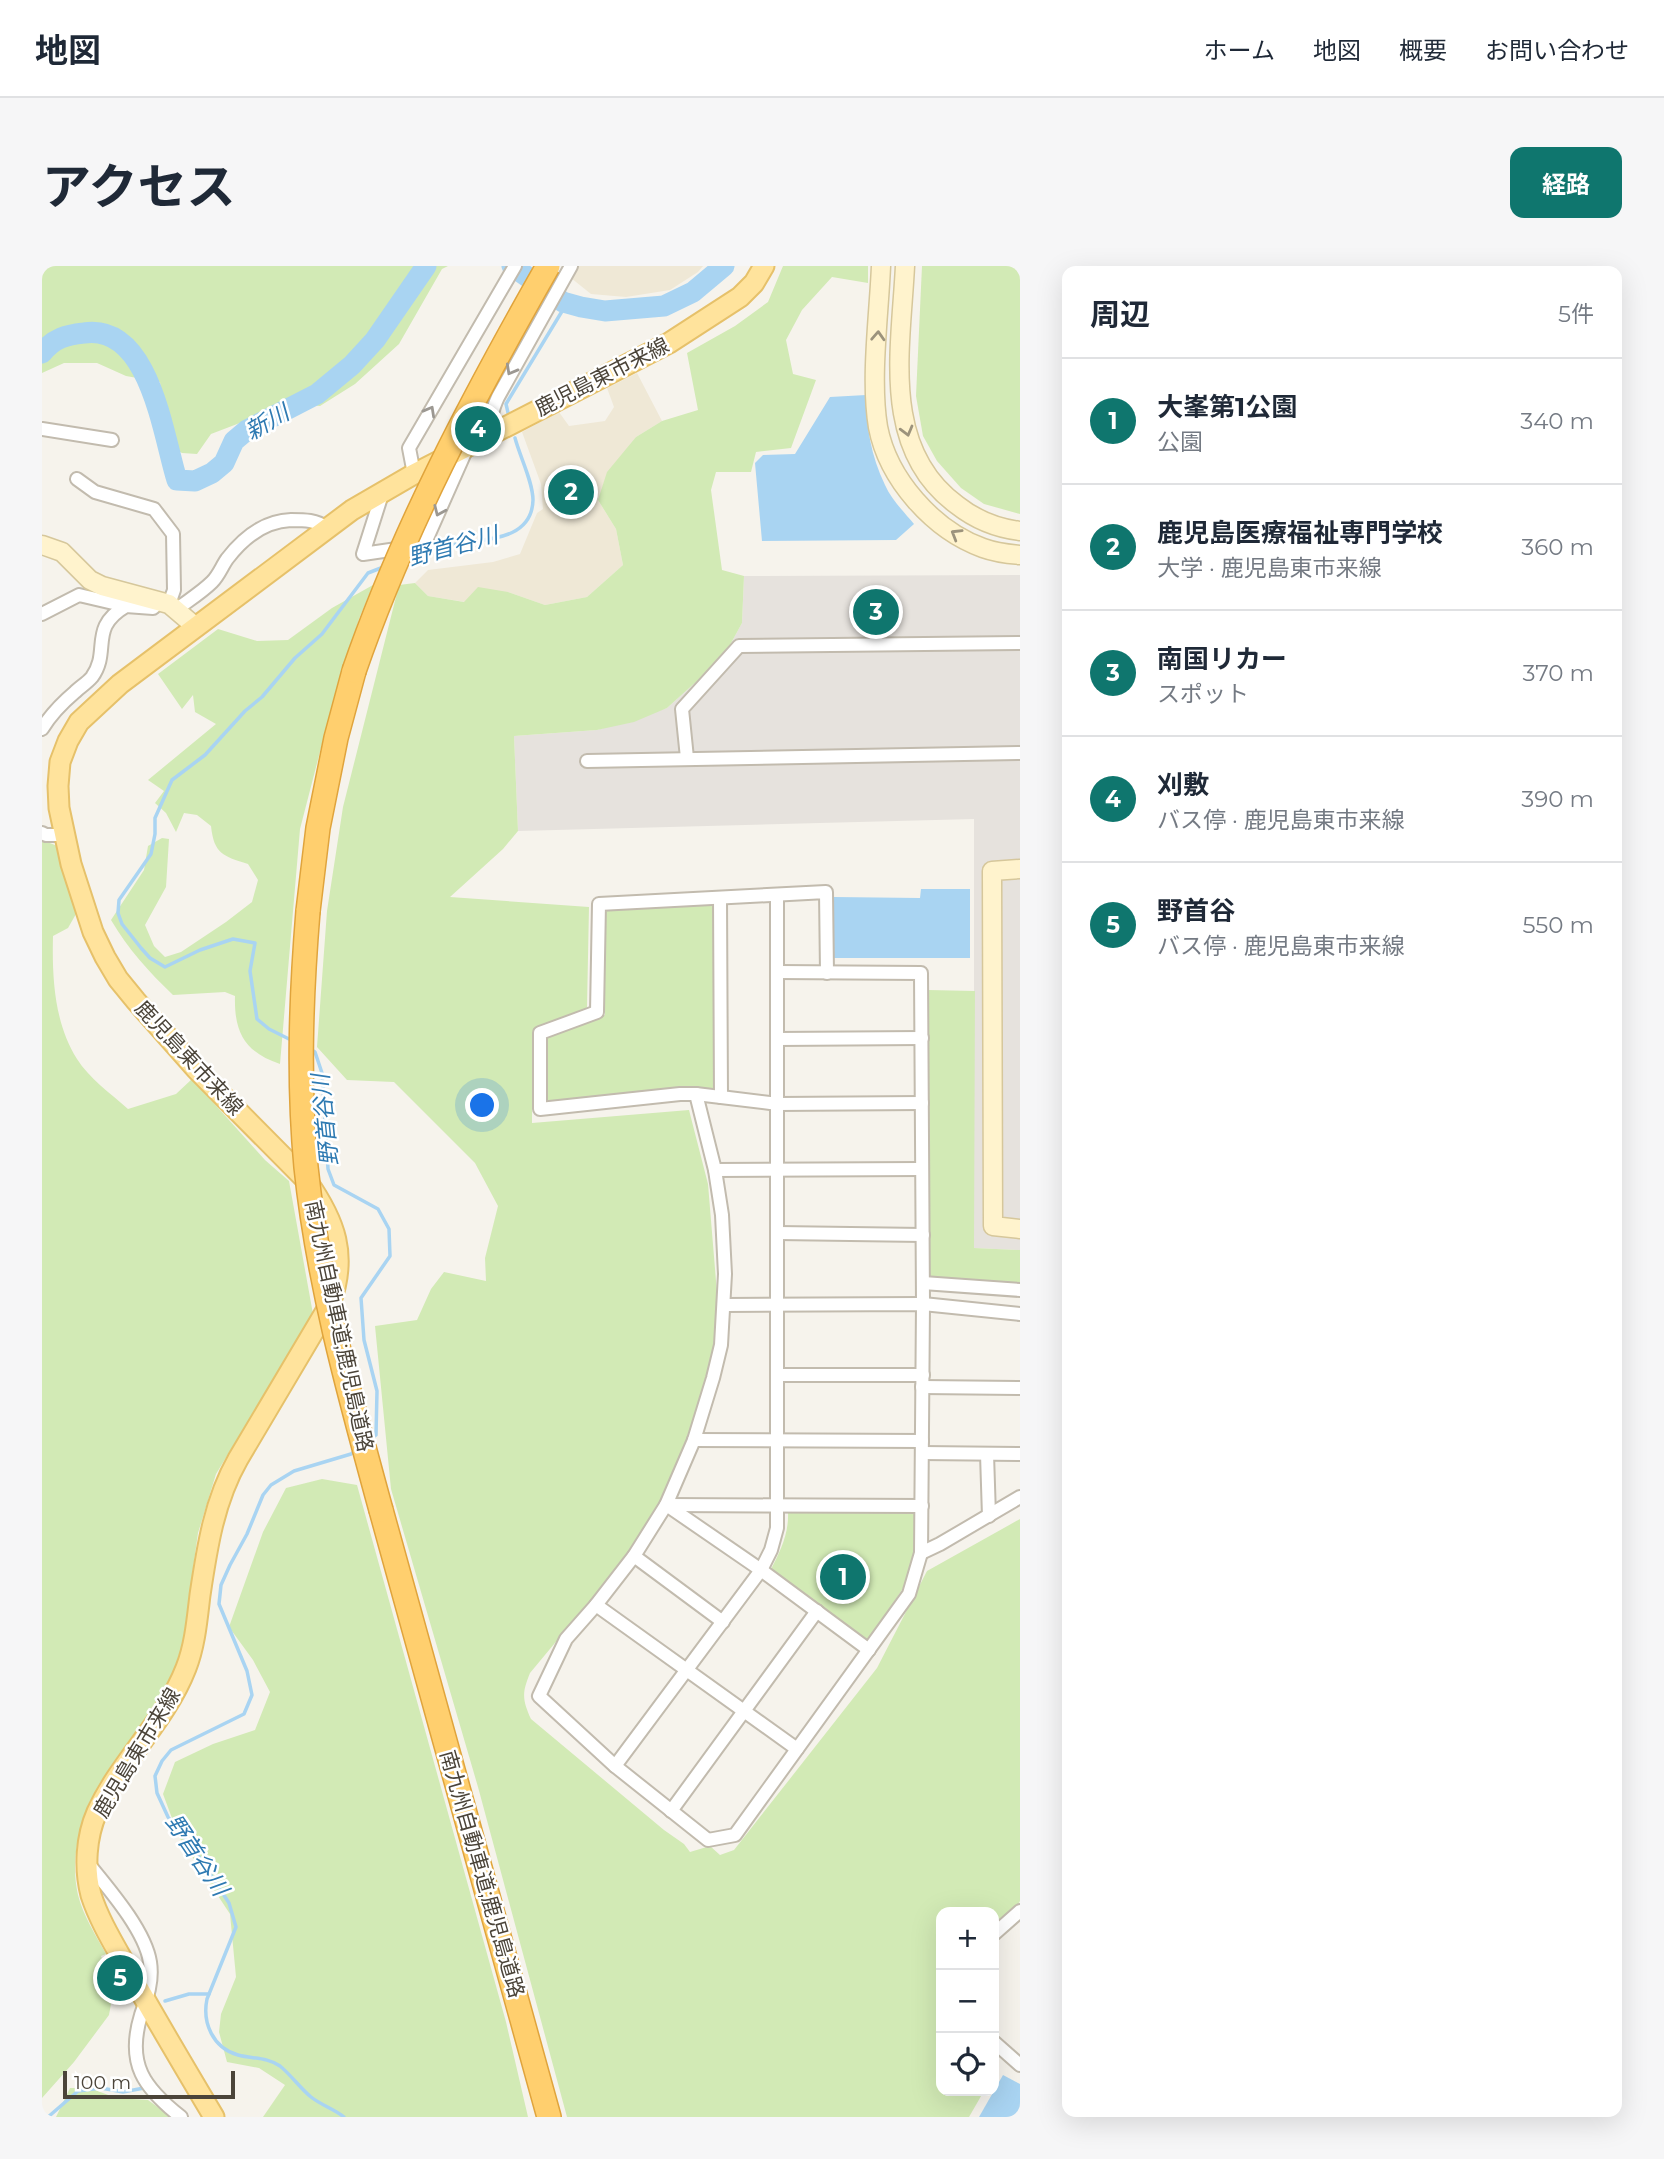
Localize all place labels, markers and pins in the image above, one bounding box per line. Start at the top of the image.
pin: 4 [455,403,501,455]
pin: 2 [548,466,594,518]
pin: 3 [853,586,899,638]
pin: 1 [820,1551,866,1603]
pin: 5 [97,1952,143,2004]

